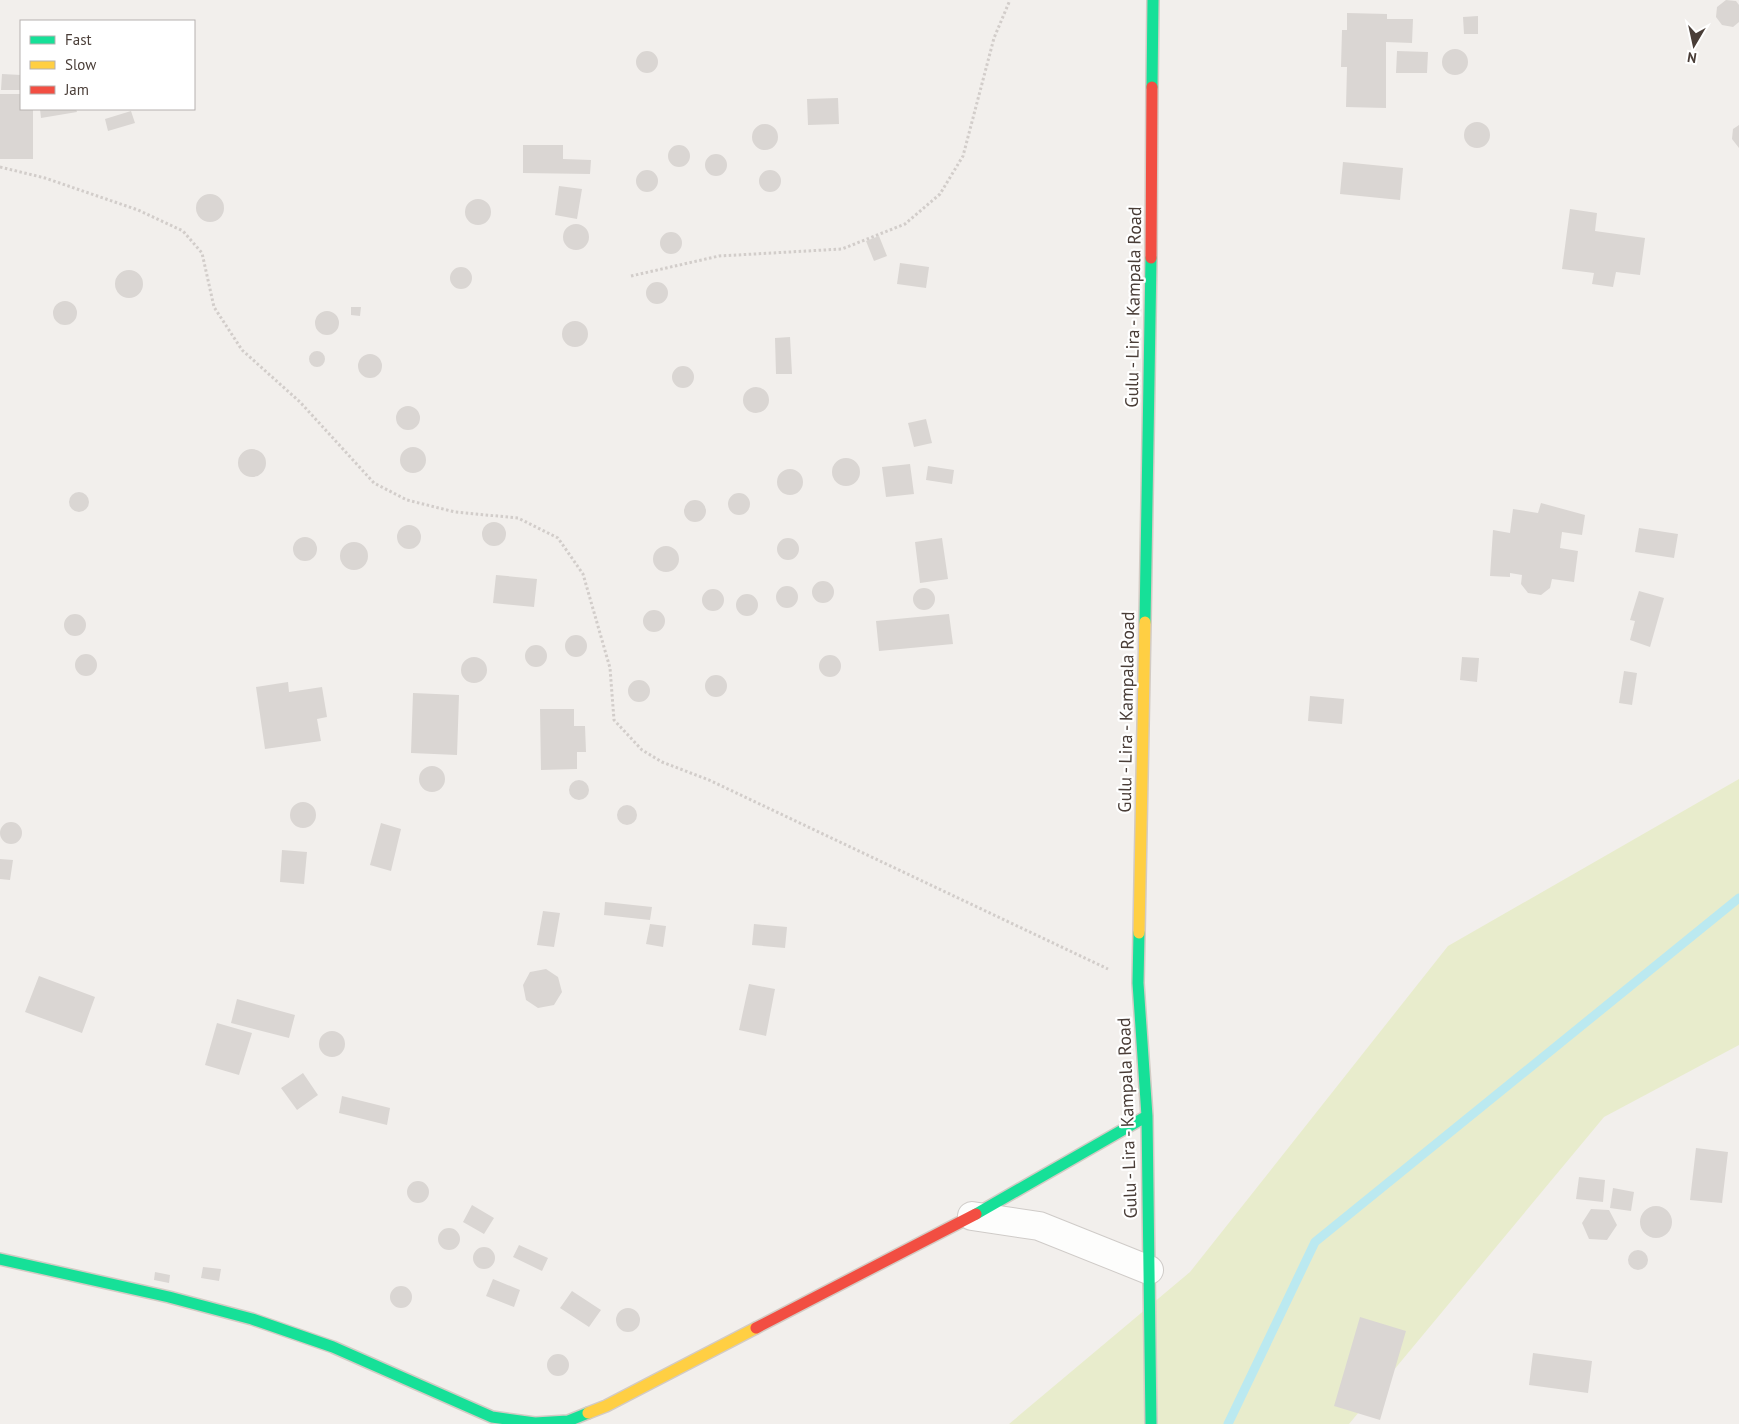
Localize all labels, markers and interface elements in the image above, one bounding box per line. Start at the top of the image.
legend [20,20,195,110]
north arrow [1669,20,1719,70]
text: Fast [65,30,92,49]
text: N [1686,48,1698,67]
text: Slow [65,55,96,74]
text: Jam [64,80,89,99]
street label: Gulu - Lira - Kampala Road [1120,206,1146,408]
street label: Gulu - Lira - Kampala Road [1113,611,1139,813]
street label: Gulu - Lira - Kampala Road [1112,1017,1142,1219]

